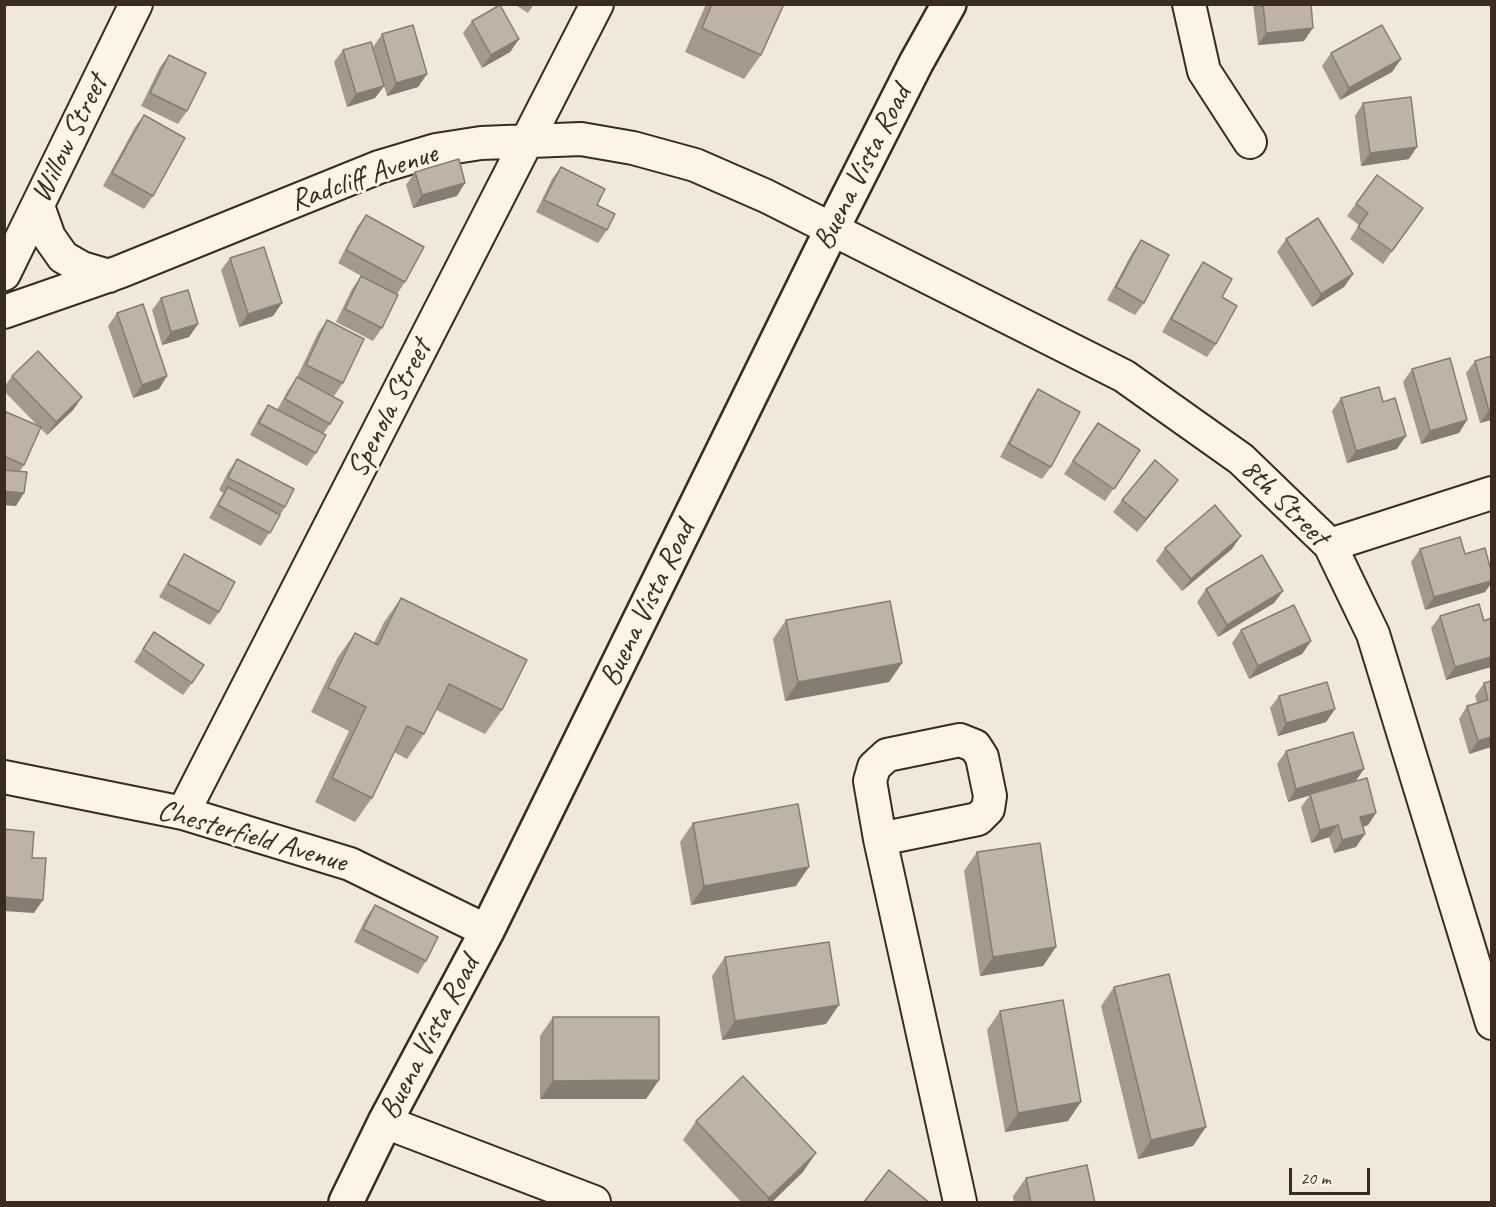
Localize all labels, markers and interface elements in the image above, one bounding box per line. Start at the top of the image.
street label: Willow Street [24,70,116,208]
street label: Buena Vista Road [806,80,920,256]
street label: Radcliff Avenue [286,136,442,220]
street label: Spenola Street [340,334,440,484]
street label: 8th Street [1233,452,1335,554]
street label: Buena Vista Road [592,515,704,693]
street label: Chesterfield Avenue [153,793,351,881]
street label: Buena Vista Road [372,950,488,1126]
scale bar [1292,1156,1373,1194]
text: 20 m [1300,1167,1331,1189]

